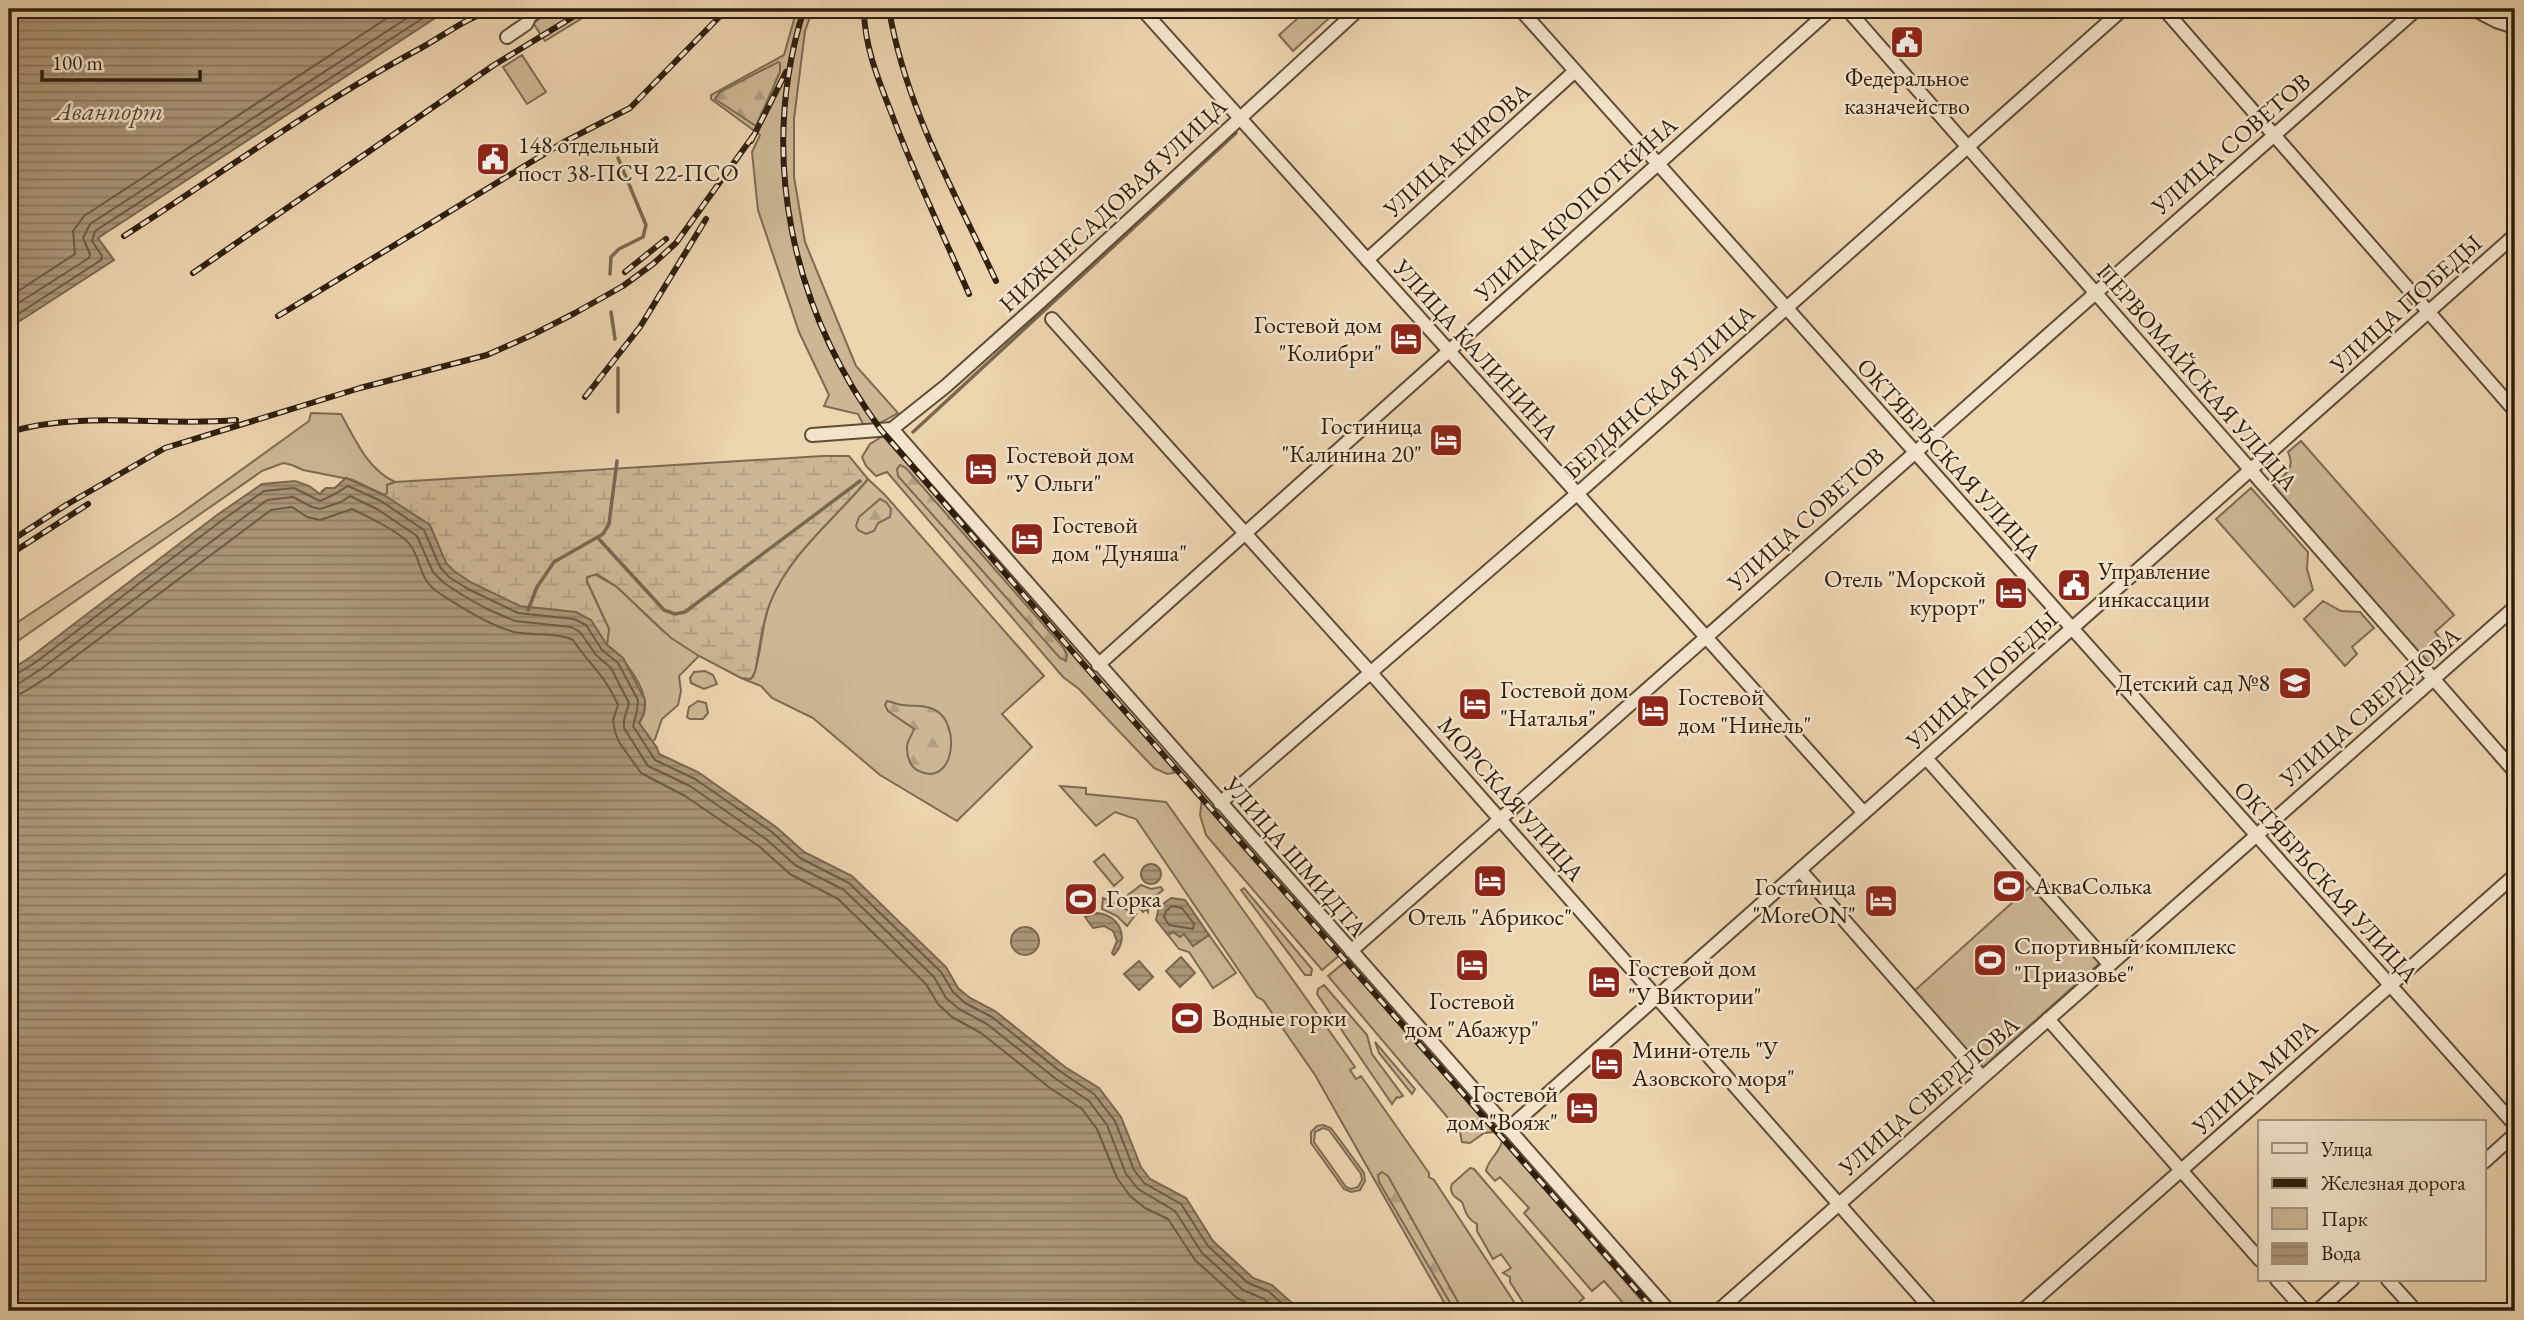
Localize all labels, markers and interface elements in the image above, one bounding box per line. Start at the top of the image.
public building icon: Федеральное казначейство [1888,23,1926,61]
scale bar [42,38,200,82]
text: 100 m [52,49,103,76]
place label: Федеральное казначейство [1844,62,1970,121]
street label: УЛИЦА СОВЕТОВ [2144,66,2317,222]
street label: УЛИЦА КИРОВА [1376,75,1537,225]
street label: НИЖНЕСАДОВАЯ УЛИЦА [992,90,1234,319]
water label: Аванпорт [53,94,163,128]
street label: УЛИЦА КРОПОТКИНА [1467,109,1684,309]
place label: 148 отдельный пост 38-ПСЧ 22-ПСО [518,129,739,188]
public building icon: 148 отдельный пост 38-ПСЧ 22-ПСО [474,140,512,178]
street label: УЛИЦА ПОБЕДЫ [2323,227,2488,381]
street label: УЛИЦА КАЛИНИНА [1386,252,1566,447]
street label: ПЕРВОМАЙСКАЯ УЛИЦА [2090,256,2305,497]
street label: БЕРДЯНСКАЯ УЛИЦА [1556,297,1761,486]
place label: Гостевой дом "Колибри" [1254,309,1382,368]
hotel icon: Гостевой дом "Колибри" [1387,320,1425,358]
street label: ОКТЯБРЬСКАЯ УЛИЦА [1850,351,2049,566]
place label: Гостиница "Калинина 20" [1281,410,1422,469]
hotel icon: Гостиница "Калинина 20" [1427,421,1465,459]
place label: Гостевой дом "У Ольги" [1006,439,1134,498]
street label: УЛИЦА СОВЕТОВ [1720,440,1891,598]
hotel icon: Гостевой дом "У Ольги" [962,450,1000,488]
place label: Гостевой дом "Дуняша" [1052,509,1187,568]
hotel icon: Гостевой дом "Дуняша" [1008,520,1046,558]
place label: Управление инкассации [2097,555,2210,614]
place label: Отель "Морской курорт" [1824,563,1986,622]
public building icon: Управление инкассации [2055,566,2093,604]
hotel icon: Отель "Морской курорт" [1992,574,2030,612]
street label: УЛИЦА ПОБЕДЫ [1899,603,2064,757]
street label: УЛИЦА СВЕРДЛОВА [2272,619,2467,794]
school or university icon: Детский сад №8 [2276,664,2314,702]
place label: Детский сад №8 [2116,667,2270,698]
place label: Гостевой дом "Наталья" [1500,674,1628,733]
place label: Гостевой дом "Нинель" [1678,681,1811,740]
hotel icon: Гостевой дом "Наталья" [1456,685,1494,723]
hotel icon: Гостевой дом "Нинель" [1634,692,1672,730]
street label: МОРСКАЯ УЛИЦА [1431,710,1592,888]
street label: УЛИЦА ШМИДТА [1216,769,1374,944]
street label: ОКТЯБРЬСКАЯ УЛИЦА [2227,774,2426,989]
hotel icon: Отель "Абрикос" [1471,862,1509,900]
sports icon: АкваСолька [1990,867,2028,905]
place label: АкваСолька [2033,870,2152,901]
place label: Гостиница "MoreON" [1752,871,1856,930]
sports icon: Горка [1062,880,1100,918]
hotel icon: Гостиница "MoreON" [1862,882,1900,920]
place label: Горка [1106,883,1162,914]
place label: Отель "Абрикос" [1408,901,1572,932]
place label: Спортивный комплекс "Приазовье" [2014,930,2236,989]
sports icon: Спортивный комплекс "Приазовье" [1971,941,2009,979]
hotel icon: Гостевой дом "Абажур" [1453,946,1491,984]
place label: Гостевой дом "У Виктории" [1628,952,1762,1011]
hotel icon: Гостевой дом "У Виктории" [1585,963,1623,1001]
place label: Гостевой дом "Абажур" [1405,985,1539,1044]
sports icon: Водные горки [1168,999,1206,1037]
place label: Водные горки [1212,1002,1347,1033]
street label: УЛИЦА СВЕРДЛОВА [1831,1008,2026,1183]
street label: УЛИЦА МИРА [2185,1012,2324,1142]
place label: Мини-отель "У Азовского моря" [1631,1034,1795,1093]
hotel icon: Мини-отель "У Азовского моря" [1588,1045,1626,1083]
place label: Гостевой дом "Вояж" [1447,1078,1558,1137]
hotel icon: Гостевой дом "Вояж" [1563,1089,1601,1127]
legend [2258,1120,2486,1282]
text: Улица [2320,1135,2373,1162]
text: Железная дорога [2320,1169,2466,1196]
text: Парк [2321,1205,2368,1232]
text: Вода [2321,1239,2362,1266]

